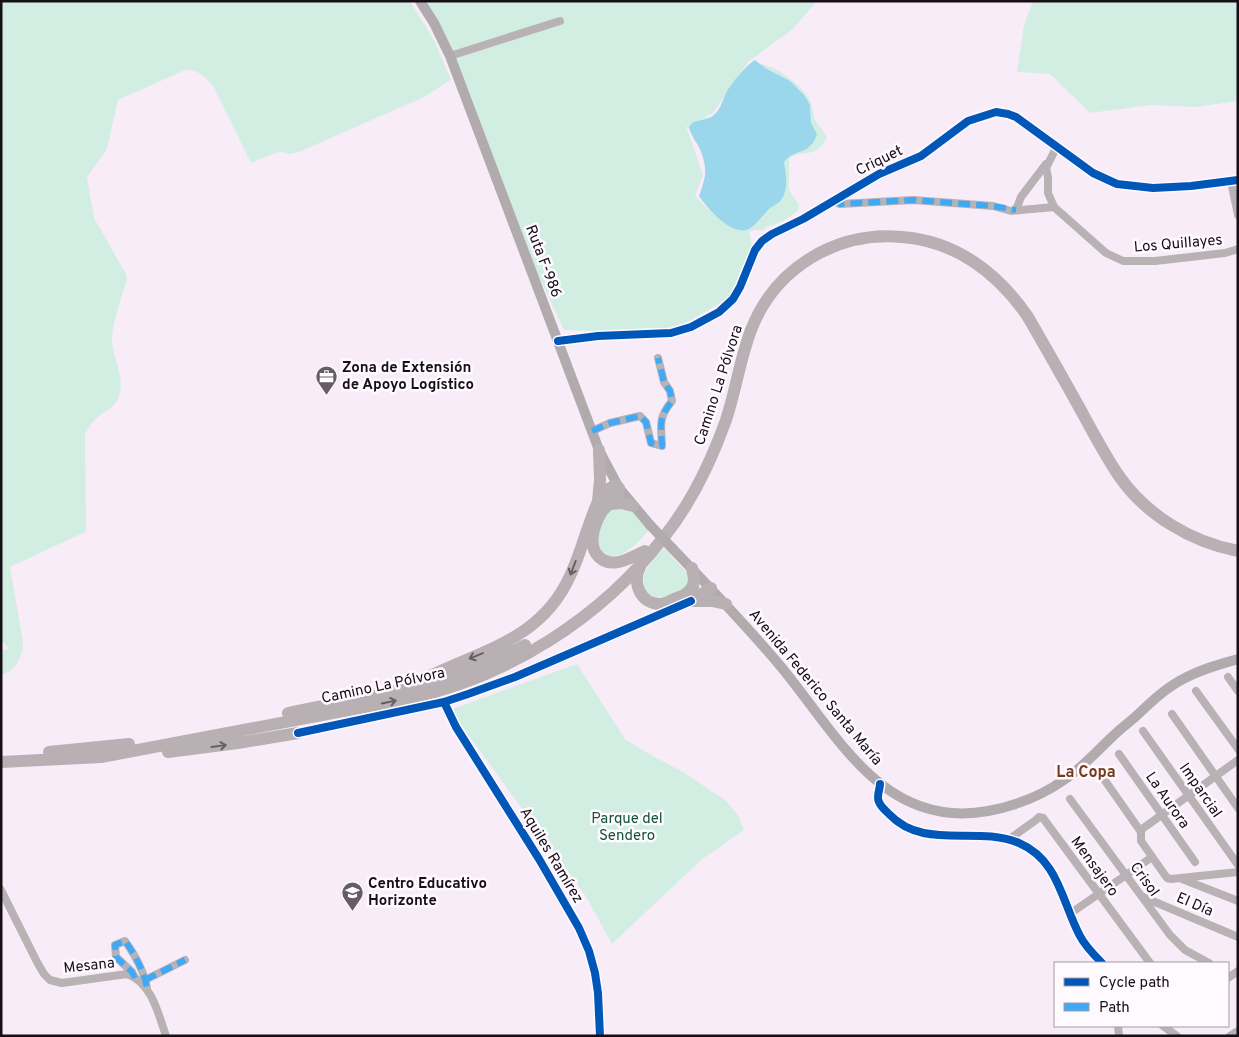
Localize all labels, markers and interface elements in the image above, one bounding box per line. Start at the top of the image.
street label: Criquet [853,142,906,181]
street label: Ruta F-986 [520,223,565,301]
street label: Los Quillayes [1133,231,1223,258]
street label: Camino La Pólvora [691,323,748,448]
place label: Zona de Extensión de Apoyo Logístico [342,359,474,395]
office icon: Zona de Extensión de Apoyo Logístico [314,364,338,395]
one-way arrow [568,560,577,575]
street label: Avenida Federico Santa María [744,606,886,770]
one-way arrow [469,652,484,661]
street label: Camino La Pólvora [320,664,447,709]
one-way arrow [381,697,397,706]
one-way arrow [211,740,227,750]
street label: Imparcial [1174,760,1225,822]
district label: La Copa [1056,763,1116,783]
street label: La Aurora [1140,769,1193,833]
street label: Aquiles Ramírez [515,804,587,907]
park label: Parque del Sendero [591,810,663,846]
street label: Mensajero [1066,833,1122,901]
street label: Crisol [1125,859,1163,901]
place label: Centro Educativo Horizonte [368,875,487,911]
school or university icon: Centro Educativo Horizonte [340,880,364,911]
street label: El Día [1173,889,1216,922]
street label: Mesana [63,954,116,979]
legend [1054,962,1229,1027]
text: Cycle path [1099,974,1170,993]
text: Path [1099,999,1130,1018]

